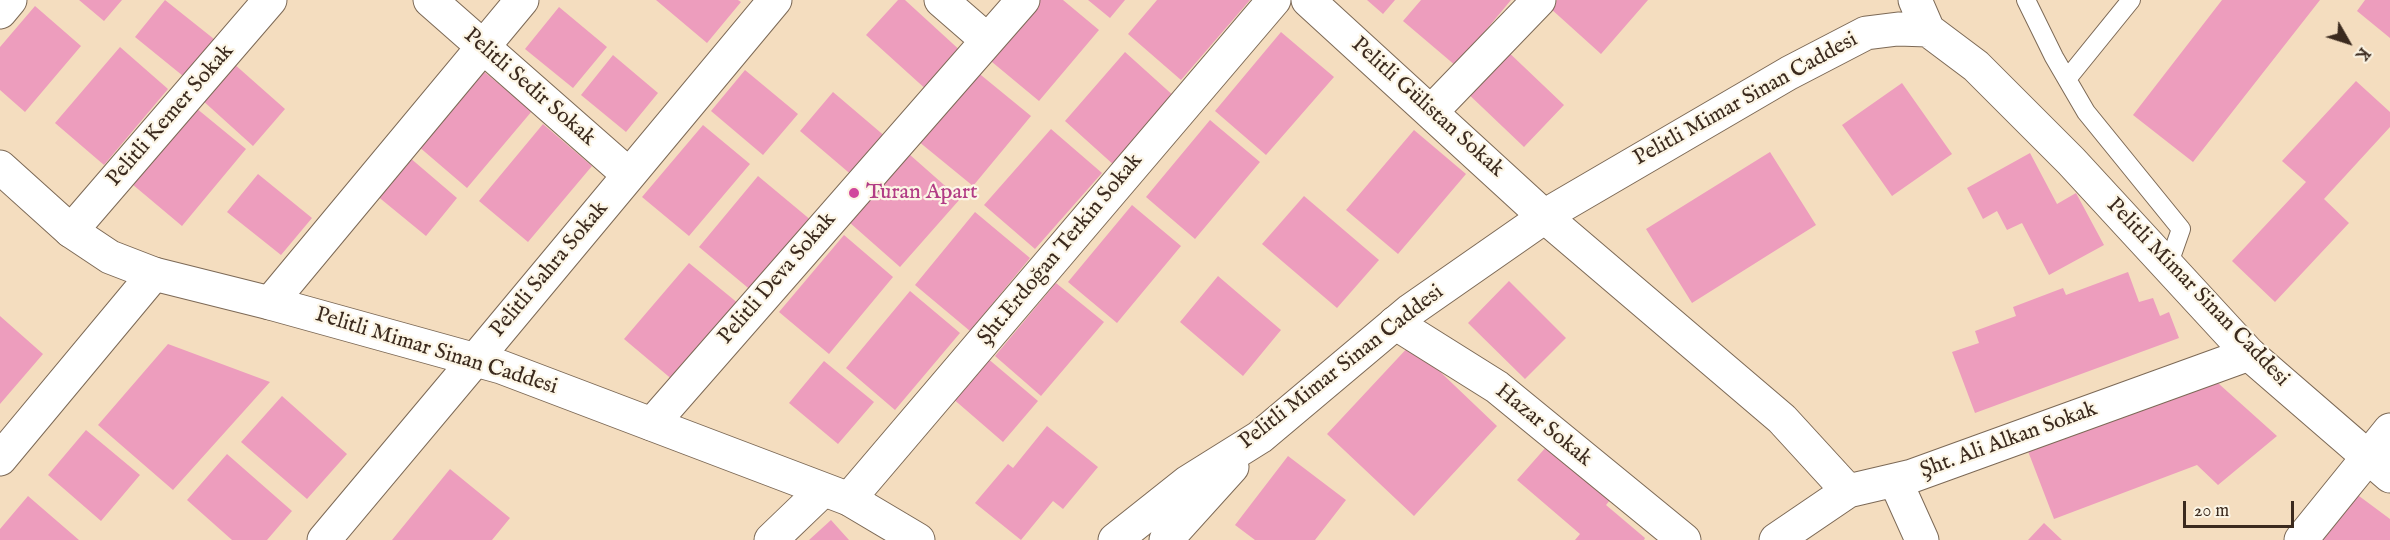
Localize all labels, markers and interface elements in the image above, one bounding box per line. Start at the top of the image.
north arrow [2318,12,2378,72]
street label: Pelitli Sedir Sokak [457,23,601,153]
street label: Pelitli Mimar Sinan Caddesi [1629,27,1863,173]
street label: Pelitli Gülistan Sokak [1345,32,1509,184]
street label: Pelitli Kemer Sokak [102,39,240,193]
text: K [2351,43,2373,64]
street label: Şht.Erdoğan Terkin Sokak [973,149,1149,351]
place label: Turan Apart [866,180,978,206]
marker: Turan Apart [847,186,861,200]
street label: Pelitli Mimar Sinan Caddesi [2100,193,2294,393]
street label: Pelitli Sahra Sokak [485,197,615,343]
street label: Pelitli Deva Sokak [713,208,843,350]
street label: Pelitli Mimar Sinan Caddesi [1235,280,1449,456]
street label: Pelitli Mimar Sinan Caddesi [312,303,560,401]
street label: Hazar Sokak [1489,379,1597,473]
street label: Şht. Ali Alkan Sokak [1917,397,2101,485]
scale bar [2186,489,2297,527]
text: 20 m [2194,500,2229,523]

